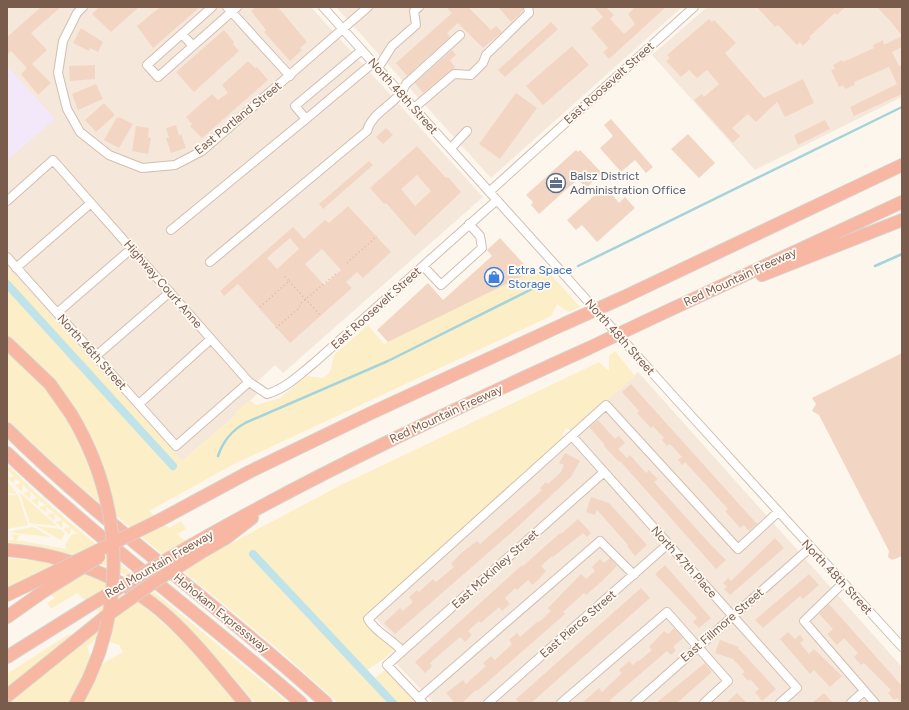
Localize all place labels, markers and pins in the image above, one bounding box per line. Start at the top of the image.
place label: Balsz District Administration Office [570,169,686,197]
office icon: Balsz District Administration Office [545,172,567,194]
place label: Extra Space Storage [508,263,573,291]
shop icon: Extra Space Storage [483,266,505,288]

